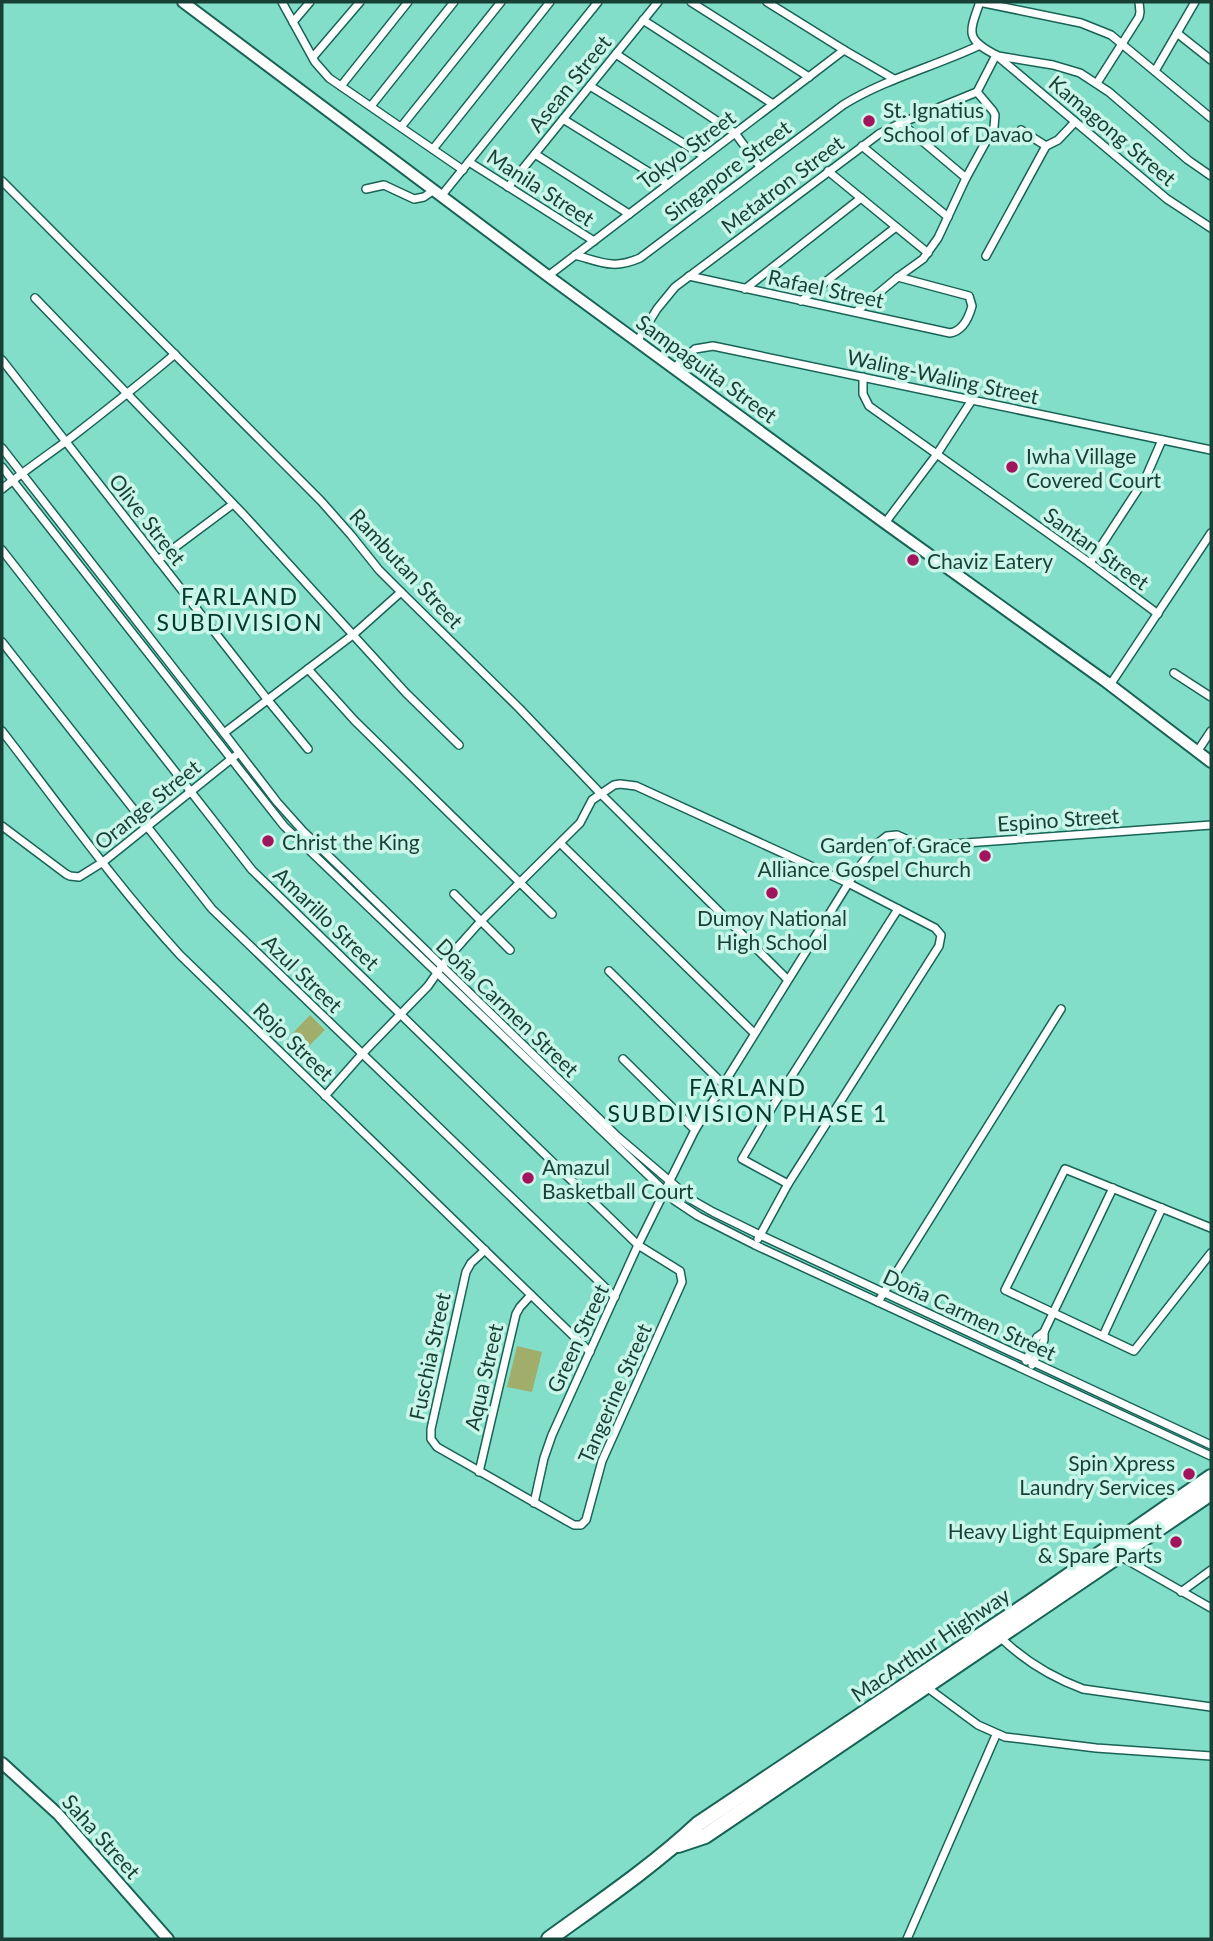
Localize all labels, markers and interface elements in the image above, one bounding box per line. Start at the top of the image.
street label: Asean Street [522,29,616,136]
street label: Kamagong Street [1044,70,1182,191]
place label: St. Ignatius School of Davao [883,97,1033,146]
street label: Tokyo Street [632,104,740,194]
marker: St. Ignatius School of Davao [861,113,877,129]
street label: Singapore Street [659,114,796,226]
street label: Metatron Street [716,129,849,238]
street label: Manila Street [483,143,600,231]
street label: Rafael Street [766,264,887,313]
street label: Sampaguita Street [632,309,782,428]
street label: Waling-Waling Street [845,343,1042,409]
place label: Iwha Village Covered Court [1026,443,1162,492]
marker: Iwha Village Covered Court [1004,459,1020,475]
street label: Olive Street [105,468,192,570]
street label: Santan Street [1040,502,1155,595]
street label: Rambutan Street [345,503,469,633]
place label: Chaviz Eatery [927,548,1053,573]
marker: Chaviz Eatery [905,552,921,568]
district label: FARLAND SUBDIVISION [156,582,324,636]
street label: Orange Street [89,753,205,854]
street label: Espino Street [996,802,1120,836]
place label: Christ the King [282,829,420,854]
place label: Garden of Grace Alliance Gospel Church [758,832,971,881]
marker: Christ the King [260,833,276,849]
marker: Garden of Grace Alliance Gospel Church [977,848,993,864]
street label: Amarillo Street [269,861,385,975]
marker: Dumoy National High School [764,885,780,901]
place label: Dumoy National High School [697,905,847,954]
street label: Azul Street [258,929,348,1017]
street label: Doña Carmen Street [432,933,585,1082]
street label: Rojo Street [249,997,340,1086]
district label: FARLAND SUBDIVISION PHASE 1 [608,1073,888,1127]
place label: Amazul Basketball Court [542,1154,694,1203]
marker: Amazul Basketball Court [520,1170,536,1186]
street label: Doña Carmen Street [879,1263,1061,1365]
street label: Green Street [541,1279,613,1396]
street label: Fuschia Street [403,1289,455,1422]
street label: Tangerine Street [572,1319,656,1467]
street label: Aqua Street [459,1321,507,1433]
place label: Spin Xpress Laundry Services [1019,1450,1175,1499]
marker: Spin Xpress Laundry Services [1181,1466,1197,1482]
place label: Heavy Light Equipment & Spare Parts [948,1518,1162,1567]
marker: Heavy Light Equipment & Spare Parts [1168,1534,1184,1550]
street label: MacArthur Highway [846,1582,1014,1706]
street label: Saha Street [58,1789,147,1884]

